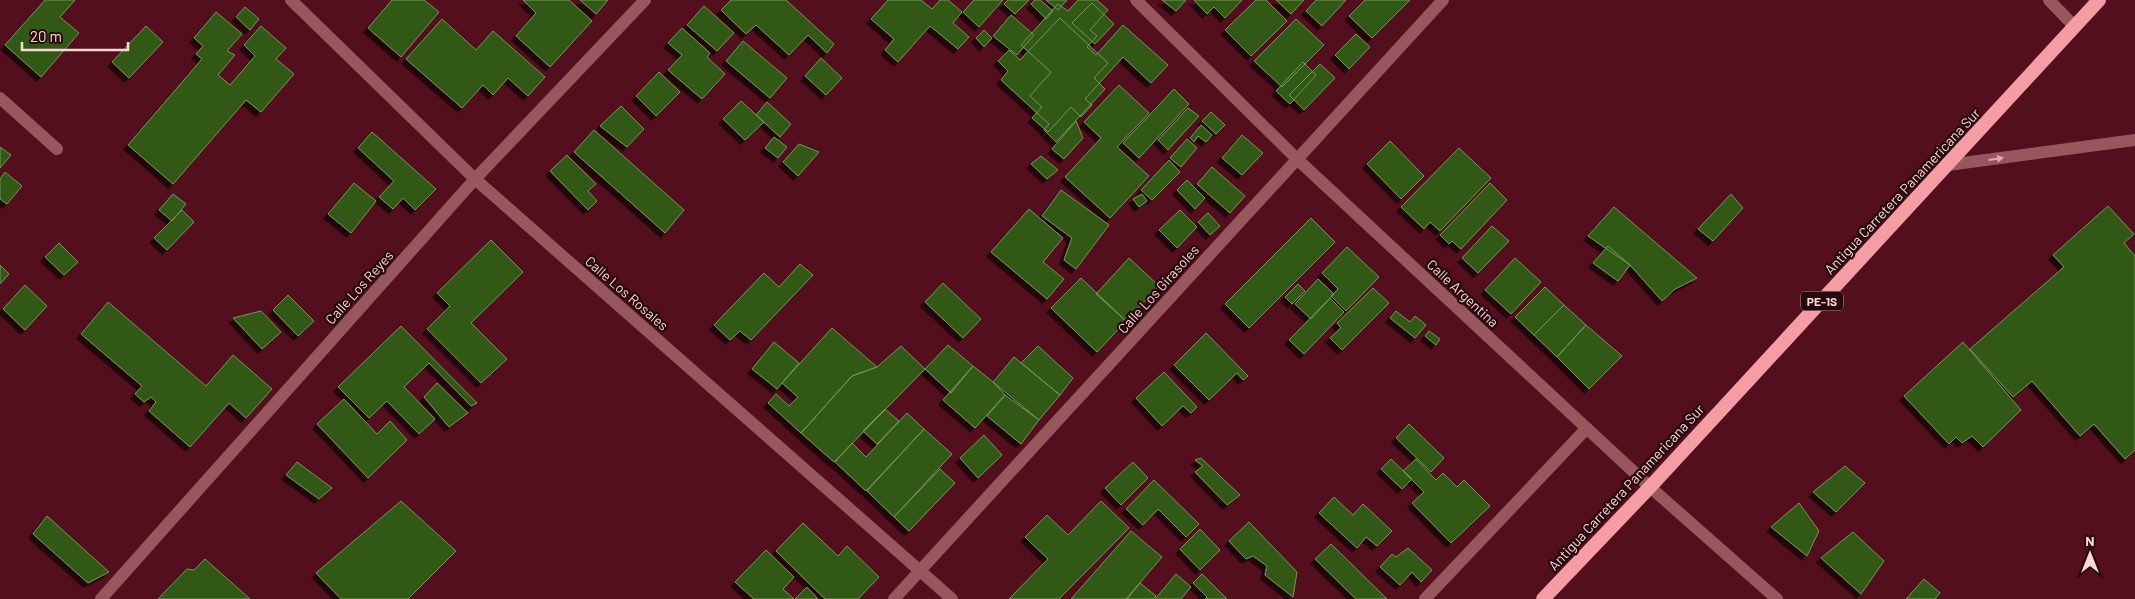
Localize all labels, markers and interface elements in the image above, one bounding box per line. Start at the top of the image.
scale bar [22,20,129,52]
text: 20 m [30,27,62,45]
street label: Antigua Carretera Panamericana Sur [1821,105,1983,277]
one-way arrow [1988,154,2004,162]
street label: Calle Los Girasoles [1114,241,1202,337]
street label: Calle Los Reyes [321,246,397,327]
street label: Calle Los Rosales [582,252,672,334]
street label: Calle Argentina [1424,256,1502,330]
road number: PE-1S [1801,292,1843,310]
street label: Antigua Carretera Panamericana Sur [1545,401,1707,573]
north arrow [2065,529,2115,579]
text: N [2085,532,2095,549]

